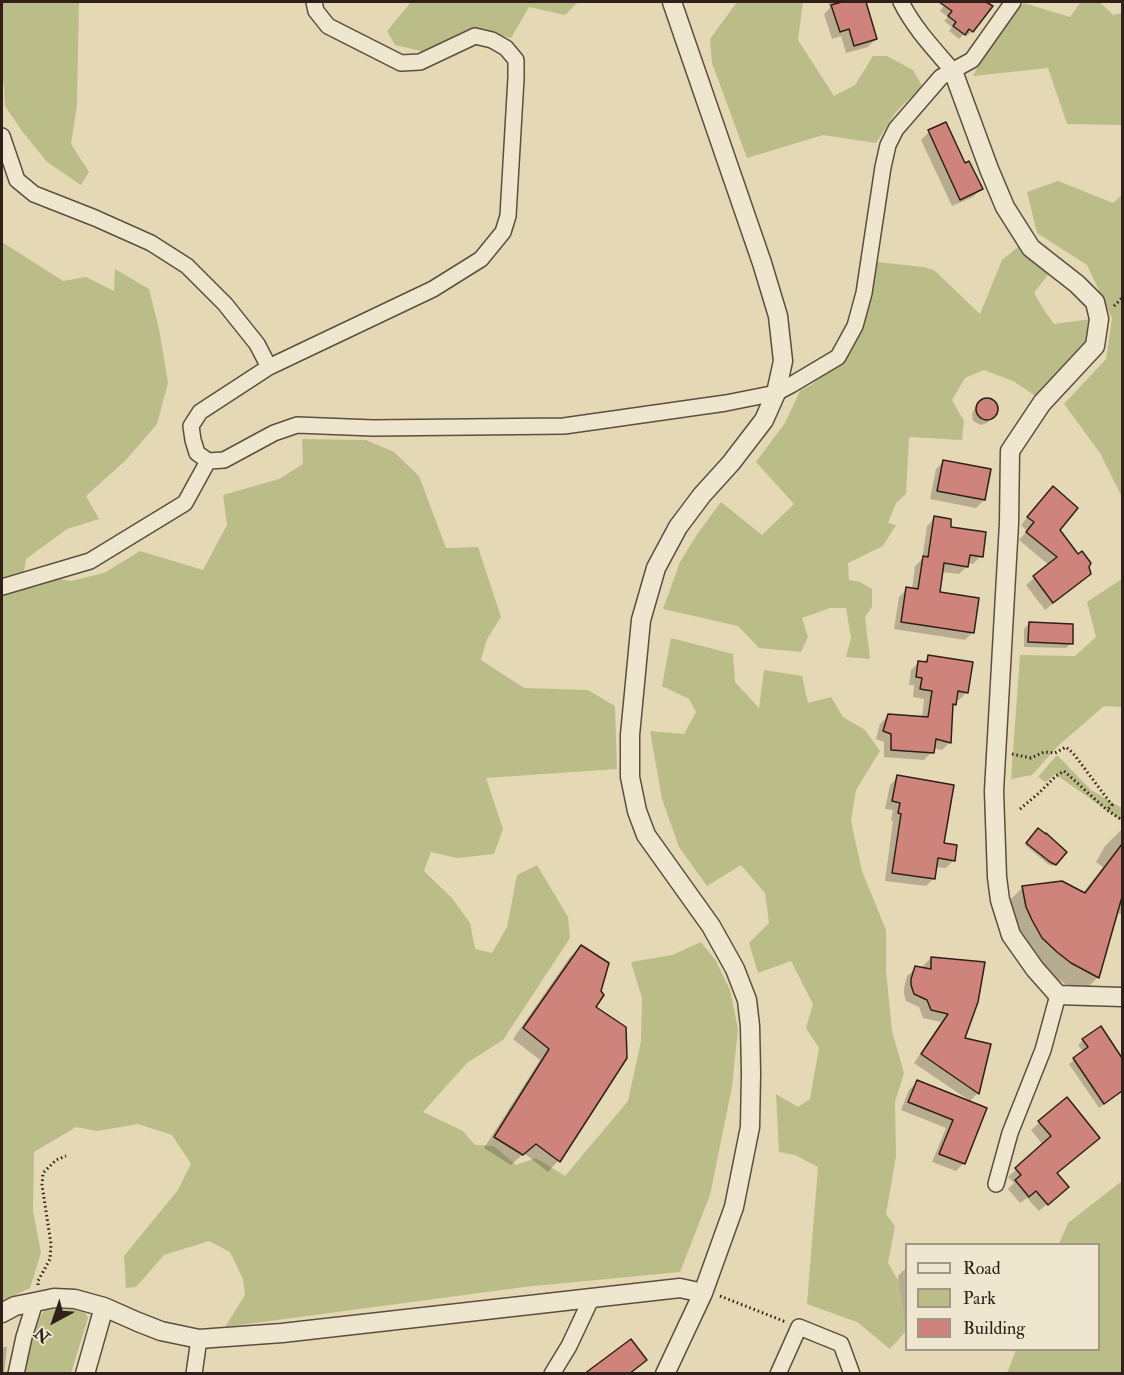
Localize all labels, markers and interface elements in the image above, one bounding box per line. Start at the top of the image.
legend [905,1243,1100,1351]
text: Road [963,1257,1001,1280]
text: Park [963,1287,996,1310]
north arrow [24,1291,84,1351]
text: Building [963,1317,1025,1340]
text: N [31,1323,54,1347]

